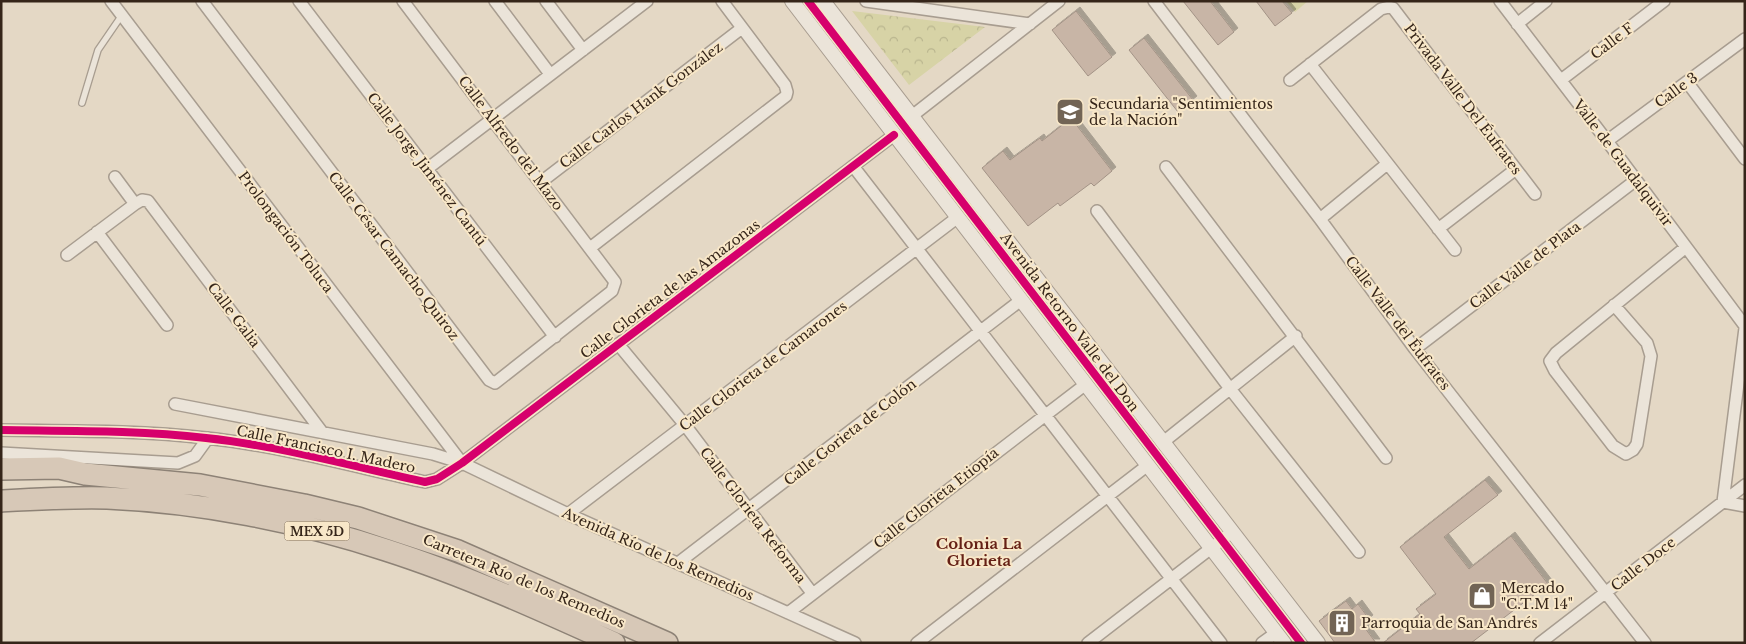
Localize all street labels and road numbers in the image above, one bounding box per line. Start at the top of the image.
street label: Calle F [1587,19,1638,63]
street label: Privada Valle Del Éufrates [1400,20,1526,178]
street label: Calle Carlos Hank González [556,38,726,172]
street label: Calle 3 [1651,68,1701,112]
street label: Calle Alfredo del Mazo [455,72,567,214]
street label: Calle Jorge Jiménez Cantú [363,89,491,250]
street label: Valle de Guadalquivir [1569,95,1677,230]
street label: Prolongación Toluca [234,168,338,297]
street label: Calle César Camacho Quiroz [325,168,464,344]
street label: Calle Glorieta de las Amazonas [577,216,763,362]
street label: Calle Valle de Plata [1466,217,1584,313]
street label: Avenida Retorno Valle del Don [996,228,1144,415]
street label: Calle Valle del Éufrates [1342,252,1454,394]
street label: Calle Galia [204,279,265,351]
street label: Calle Glorieta de Camarones [676,297,850,435]
street label: Calle Gorieta de Colón [780,374,920,489]
street label: Calle Francisco I. Madero [235,421,417,477]
street label: Calle Glorieta Reforma [696,443,810,587]
street label: Calle Glorieta Etiopía [870,443,1002,552]
street label: Avenida Río de los Remedios [558,503,757,605]
road number: MEX 5D [284,522,350,540]
street label: Carretera Río de los Remedios [420,530,628,632]
street label: Calle Doce [1607,533,1679,595]

